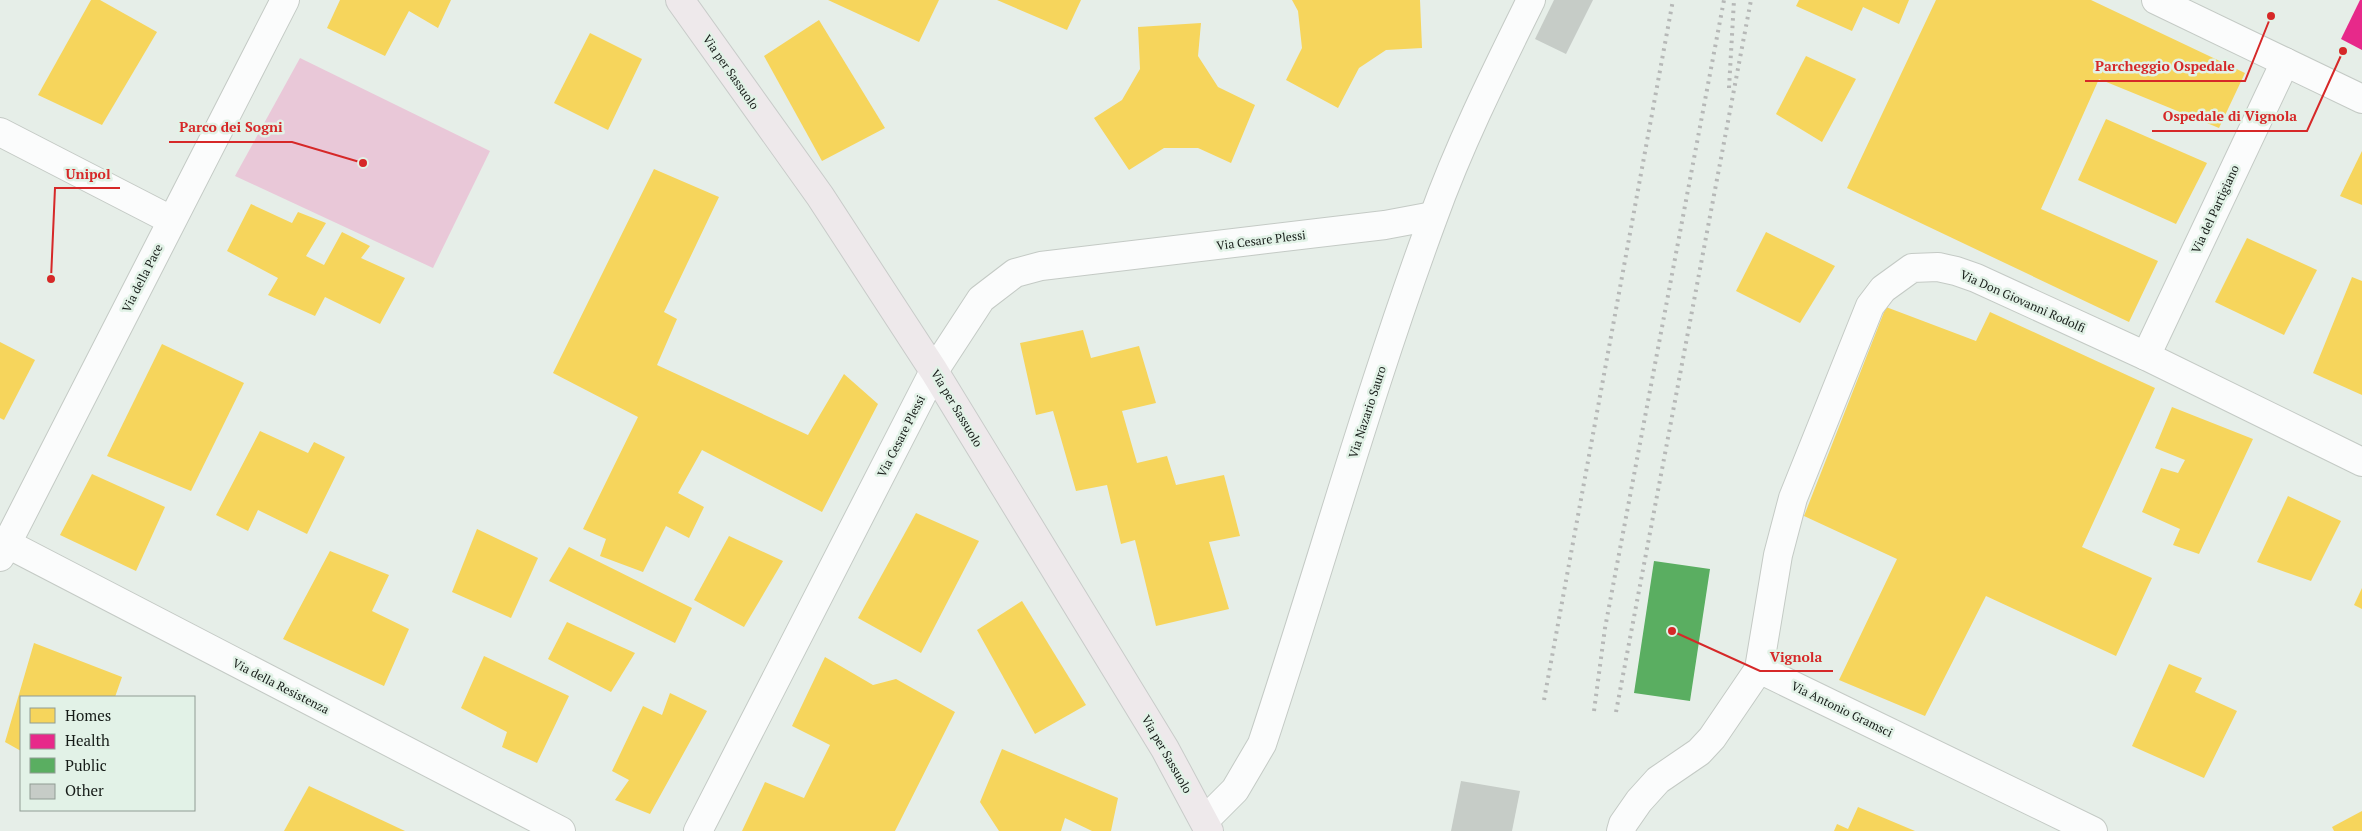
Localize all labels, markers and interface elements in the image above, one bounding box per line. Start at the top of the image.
street label: Via per Sassuolo [700,32,763,113]
callout: Parcheggio Ospedale [2085,52,2245,81]
text: Parcheggio Ospedale [2095,56,2235,75]
callout: Ospedale di Vignola [2152,102,2307,131]
text: Ospedale di Vignola [2163,106,2297,125]
callout: Parco dei Sogni [169,113,292,142]
text: Parco dei Sogni [179,117,283,136]
callout: Unipol [55,159,120,188]
street label: Via del Partigiano [2188,162,2242,256]
text: Unipol [65,164,111,183]
street label: Via Cesare Plessi [1215,227,1307,253]
street label: Via della Pace [118,241,166,315]
street label: Via Don Giovanni Rodolfi [1958,267,2088,335]
street label: Via Nazario Sauro [1345,364,1389,460]
street label: Via per Sassuolo [928,367,986,450]
street label: Via Cesare Plessi [874,392,928,479]
callout: Vignola [1760,642,1833,671]
text: Vignola [1770,647,1822,666]
street label: Via della Resistenza [230,655,332,717]
street label: Via Antonio Gramsci [1789,678,1895,740]
legend [20,696,195,811]
text: Homes [65,705,111,725]
street label: Via per Sassuolo [1139,712,1196,796]
text: Health [65,730,110,750]
text: Public [65,755,107,775]
text: Other [65,780,104,800]

